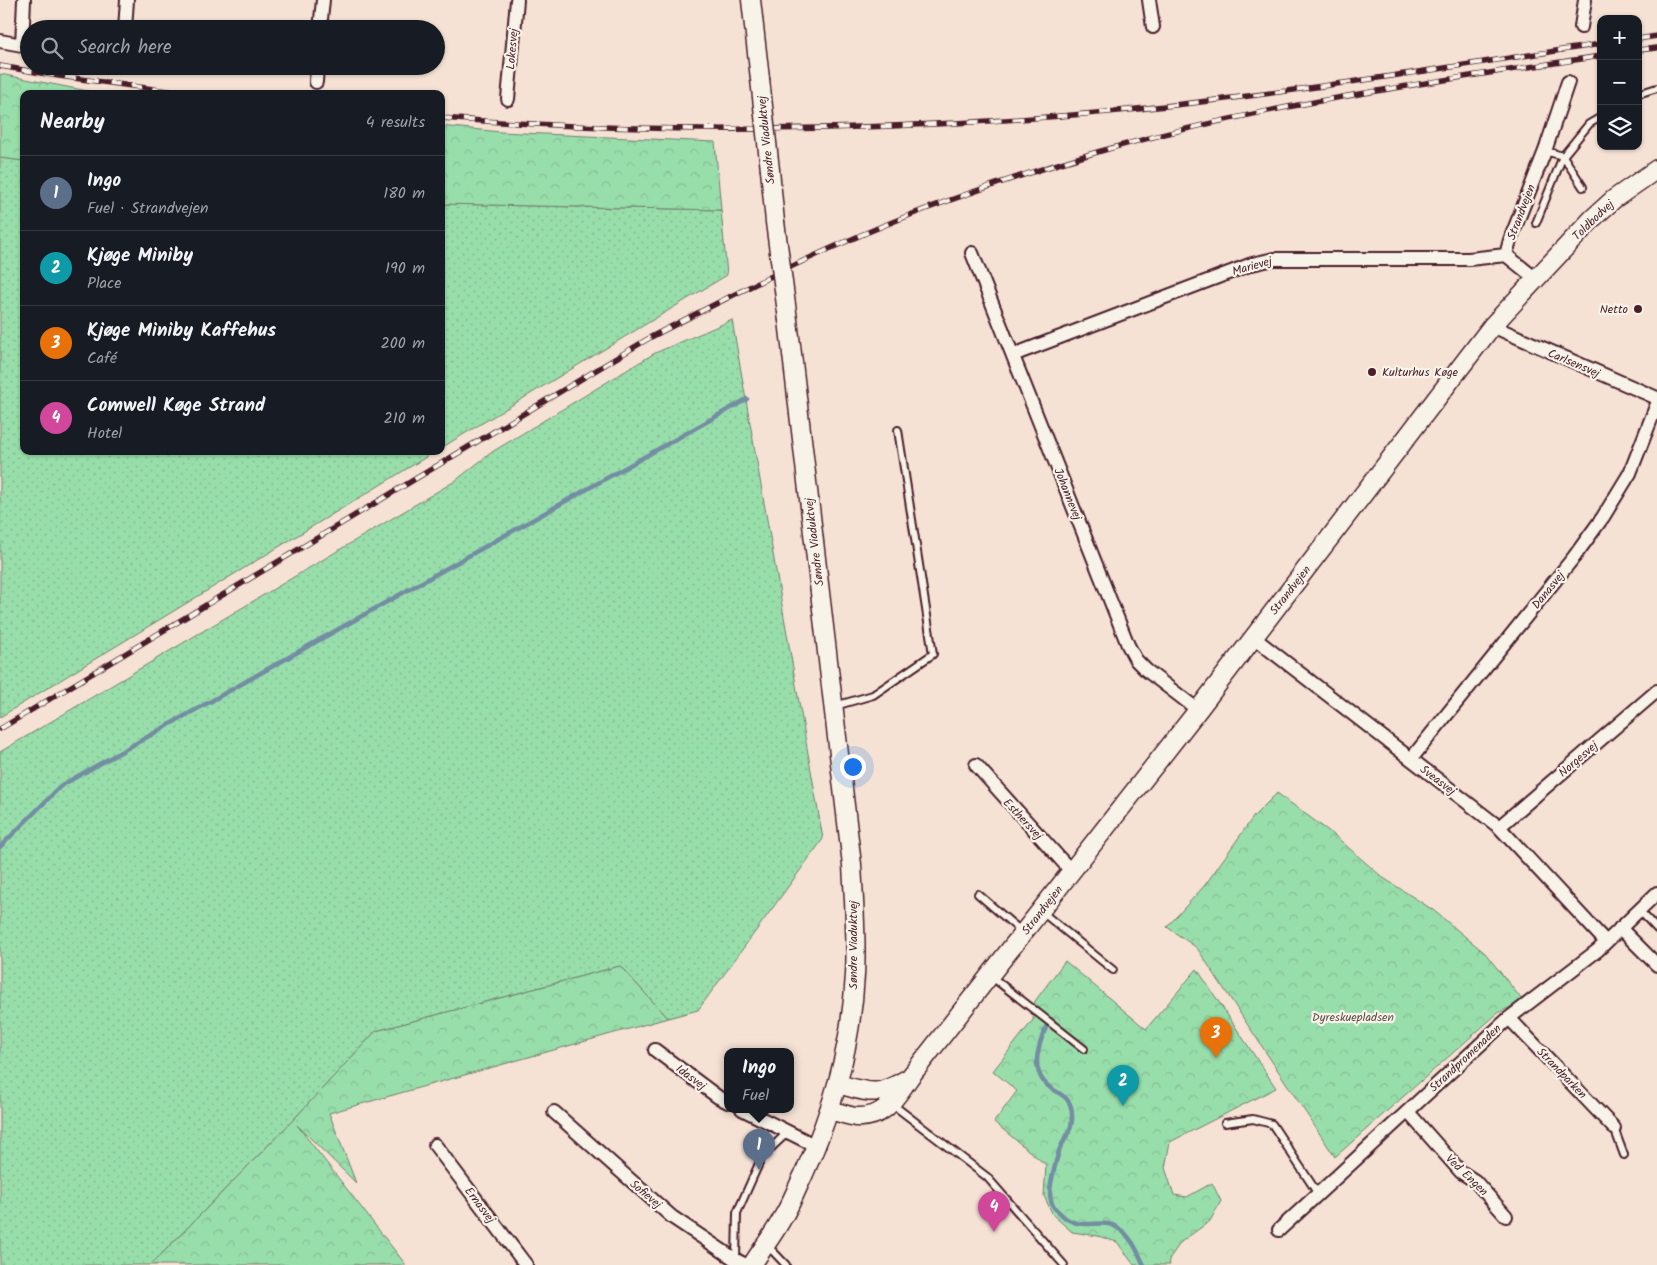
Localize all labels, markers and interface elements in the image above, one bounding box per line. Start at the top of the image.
map controls [1597,15,1642,150]
button: + [1597,15,1642,60]
search box [20,20,445,75]
street label: Lokesvej [501,27,524,71]
text: Search here [78,33,172,63]
icon: search [38,34,66,62]
button: − [1597,60,1642,105]
street label: Søndre Viaduktvej [752,94,781,185]
button: layers [1597,105,1642,150]
text: Nearby [40,106,105,139]
text: 4 results [366,110,425,135]
text: Ingo [87,166,121,196]
text: 1 [54,181,58,206]
text: 180 m [383,181,425,206]
street label: Strandvejen [1502,182,1541,243]
street label: Toldbodvej [1568,195,1619,245]
text: Fuel · Strandvejen [87,196,209,221]
text: Kjøge Miniby [87,241,193,271]
street label: Marievej [1230,251,1275,281]
text: 2 [51,256,61,281]
text: 190 m [385,256,425,281]
text: Place [87,271,121,296]
place label: Netto [1600,300,1628,319]
marker: Netto [1632,303,1644,315]
text: Kjøge Miniby Kaffehus [87,316,276,346]
text: 3 [52,331,60,356]
text: 200 m [381,331,425,356]
street label: Carlsensvej [1545,344,1604,383]
text: Café [87,346,117,371]
place label: Kulturhus Køge [1382,363,1459,382]
marker: Kulturhus Køge [1366,366,1378,378]
text: Comwell Køge Strand [87,391,265,421]
text: 4 [52,406,60,431]
text: 210 m [384,406,425,431]
text: Hotel [87,421,122,446]
street label: Johannevej [1048,465,1087,524]
street label: Søndre Viaduktvej [800,496,829,587]
street label: Strandvejen [1265,561,1316,619]
street label: Danasvej [1527,566,1570,613]
street label: Norgesvej [1554,736,1603,782]
your location [840,754,866,780]
street label: Sveasvej [1416,760,1461,801]
street label: Esthersvej [998,794,1048,845]
street label: Strandvejen [1017,881,1068,939]
street label: Søndre Viaduktvej [844,900,863,989]
park label: Dyreskuepladsen [1312,1008,1394,1027]
pin: 3 [1200,1017,1232,1058]
street label: Strandpromenaden [1425,1020,1506,1097]
street label: Strandparken [1532,1043,1591,1104]
popup [724,1048,794,1113]
text: Ingo [742,1053,776,1083]
street label: Idasvej [671,1060,711,1096]
pin: 2 [1107,1065,1139,1106]
text: Fuel [742,1083,769,1108]
pin: 1 [743,1129,775,1170]
street label: Ved Engen [1441,1150,1492,1201]
street label: Sofievej [625,1175,667,1214]
street label: Ernasvej [459,1183,500,1228]
pin: 4 [978,1191,1010,1232]

